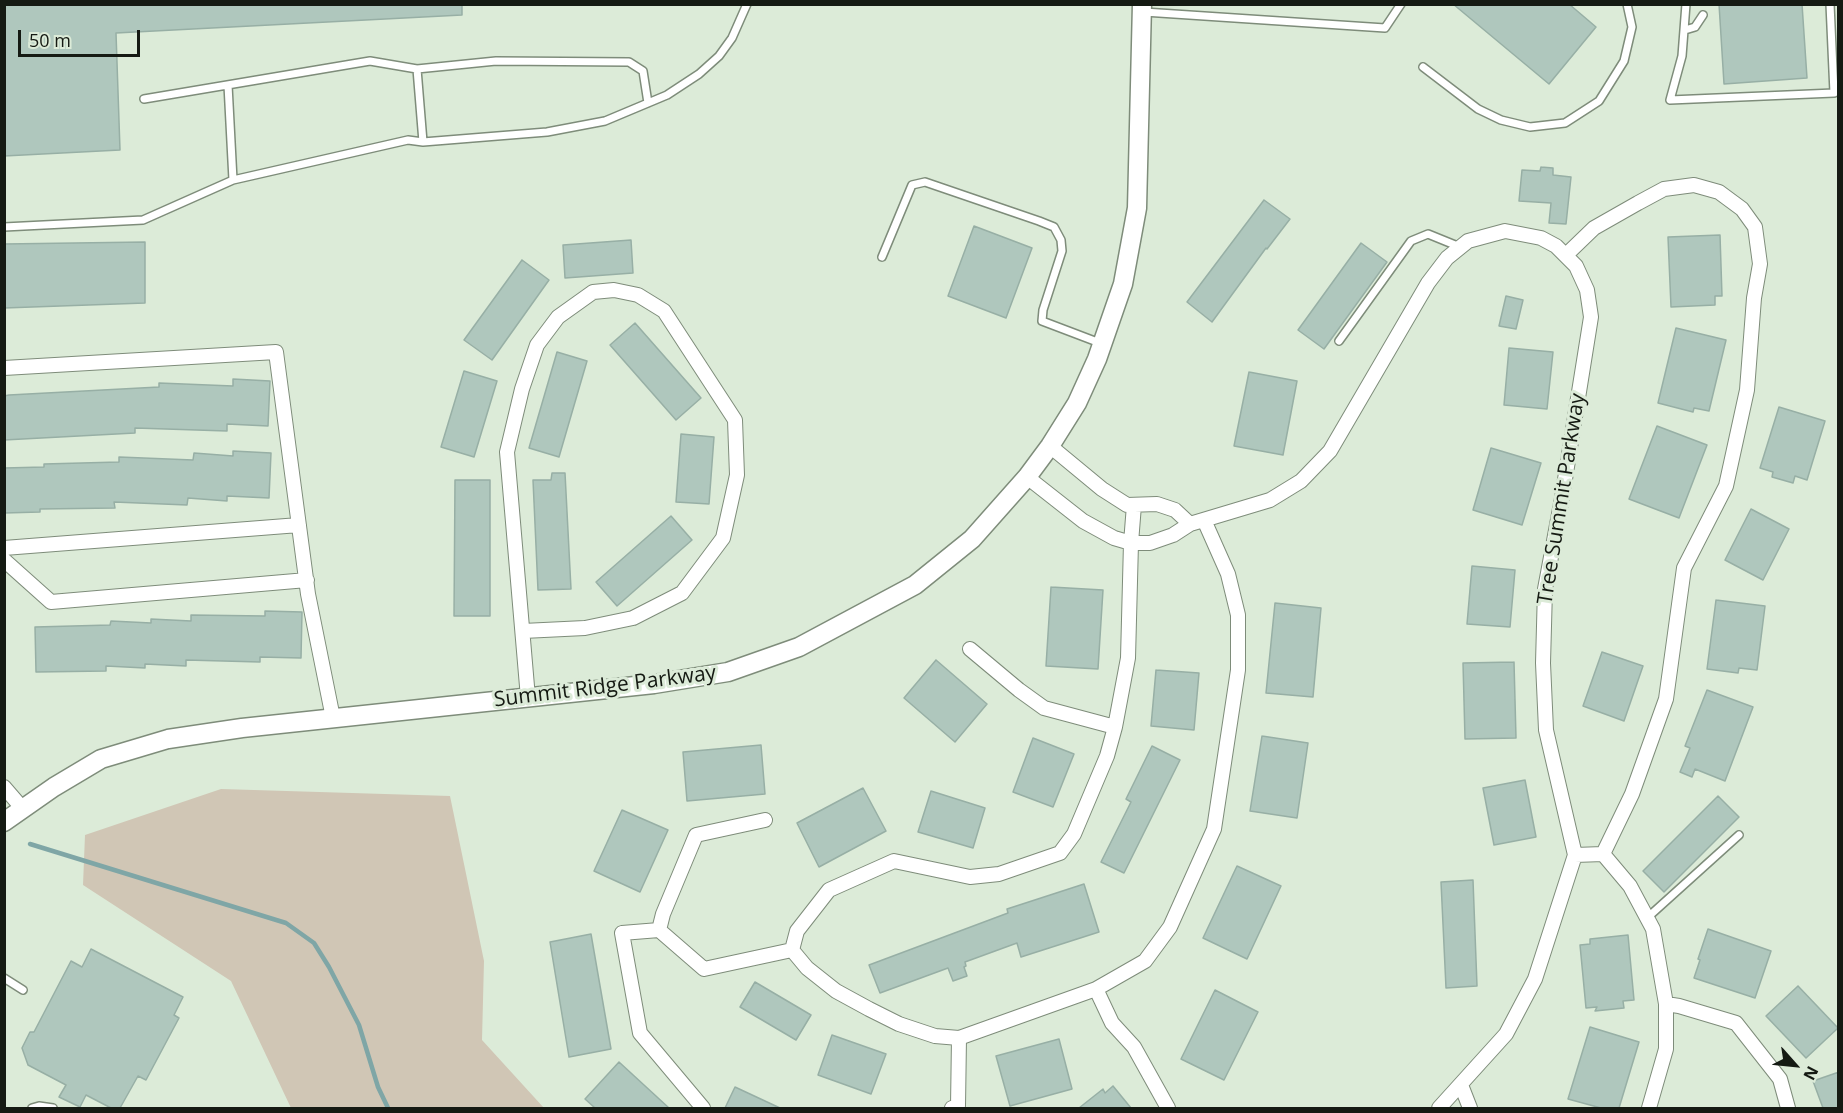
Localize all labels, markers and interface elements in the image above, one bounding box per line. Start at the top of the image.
scale bar [21,18,142,56]
text: 50 m [29,28,71,52]
street label: Tree Summit Parkway [1533,392,1591,606]
street label: Summit Ridge Parkway [492,661,718,713]
north arrow [1765,1035,1825,1095]
text: N [1798,1062,1824,1084]

